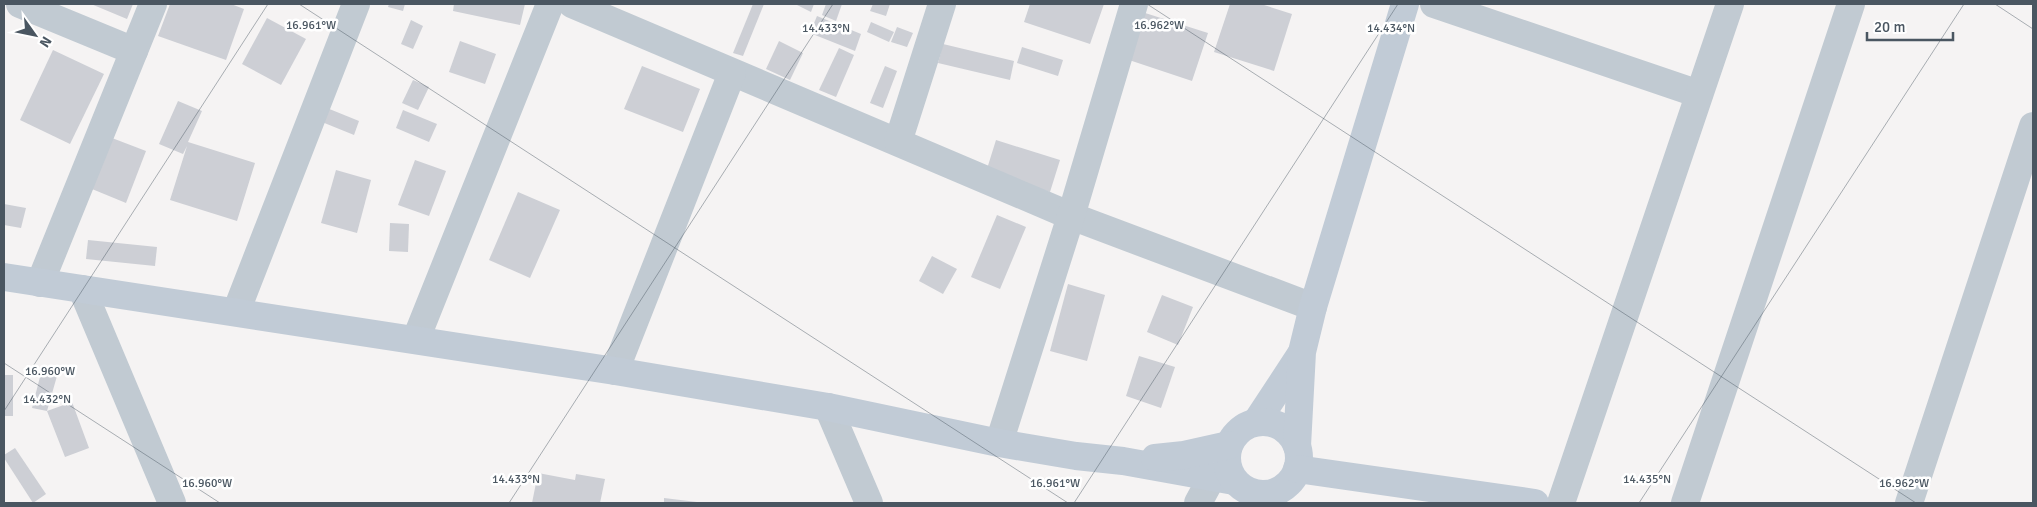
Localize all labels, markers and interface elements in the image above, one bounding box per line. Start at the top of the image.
north arrow [10,10,60,60]
scale bar [1867,10,1953,42]
text: 16.961°W [286,18,336,33]
text: 16.962°W [1134,18,1184,33]
text: 20 m [1874,18,1905,36]
text: 14.433°N [802,21,850,36]
text: 14.434°N [1367,21,1415,36]
text: N [36,33,55,51]
text: 16.960°W [25,364,75,379]
text: 14.432°N [23,392,71,407]
text: 14.433°N [492,472,540,487]
text: 14.435°N [1623,472,1671,487]
text: 16.960°W [182,476,232,491]
text: 16.961°W [1030,476,1080,491]
text: 16.962°W [1879,476,1929,491]

